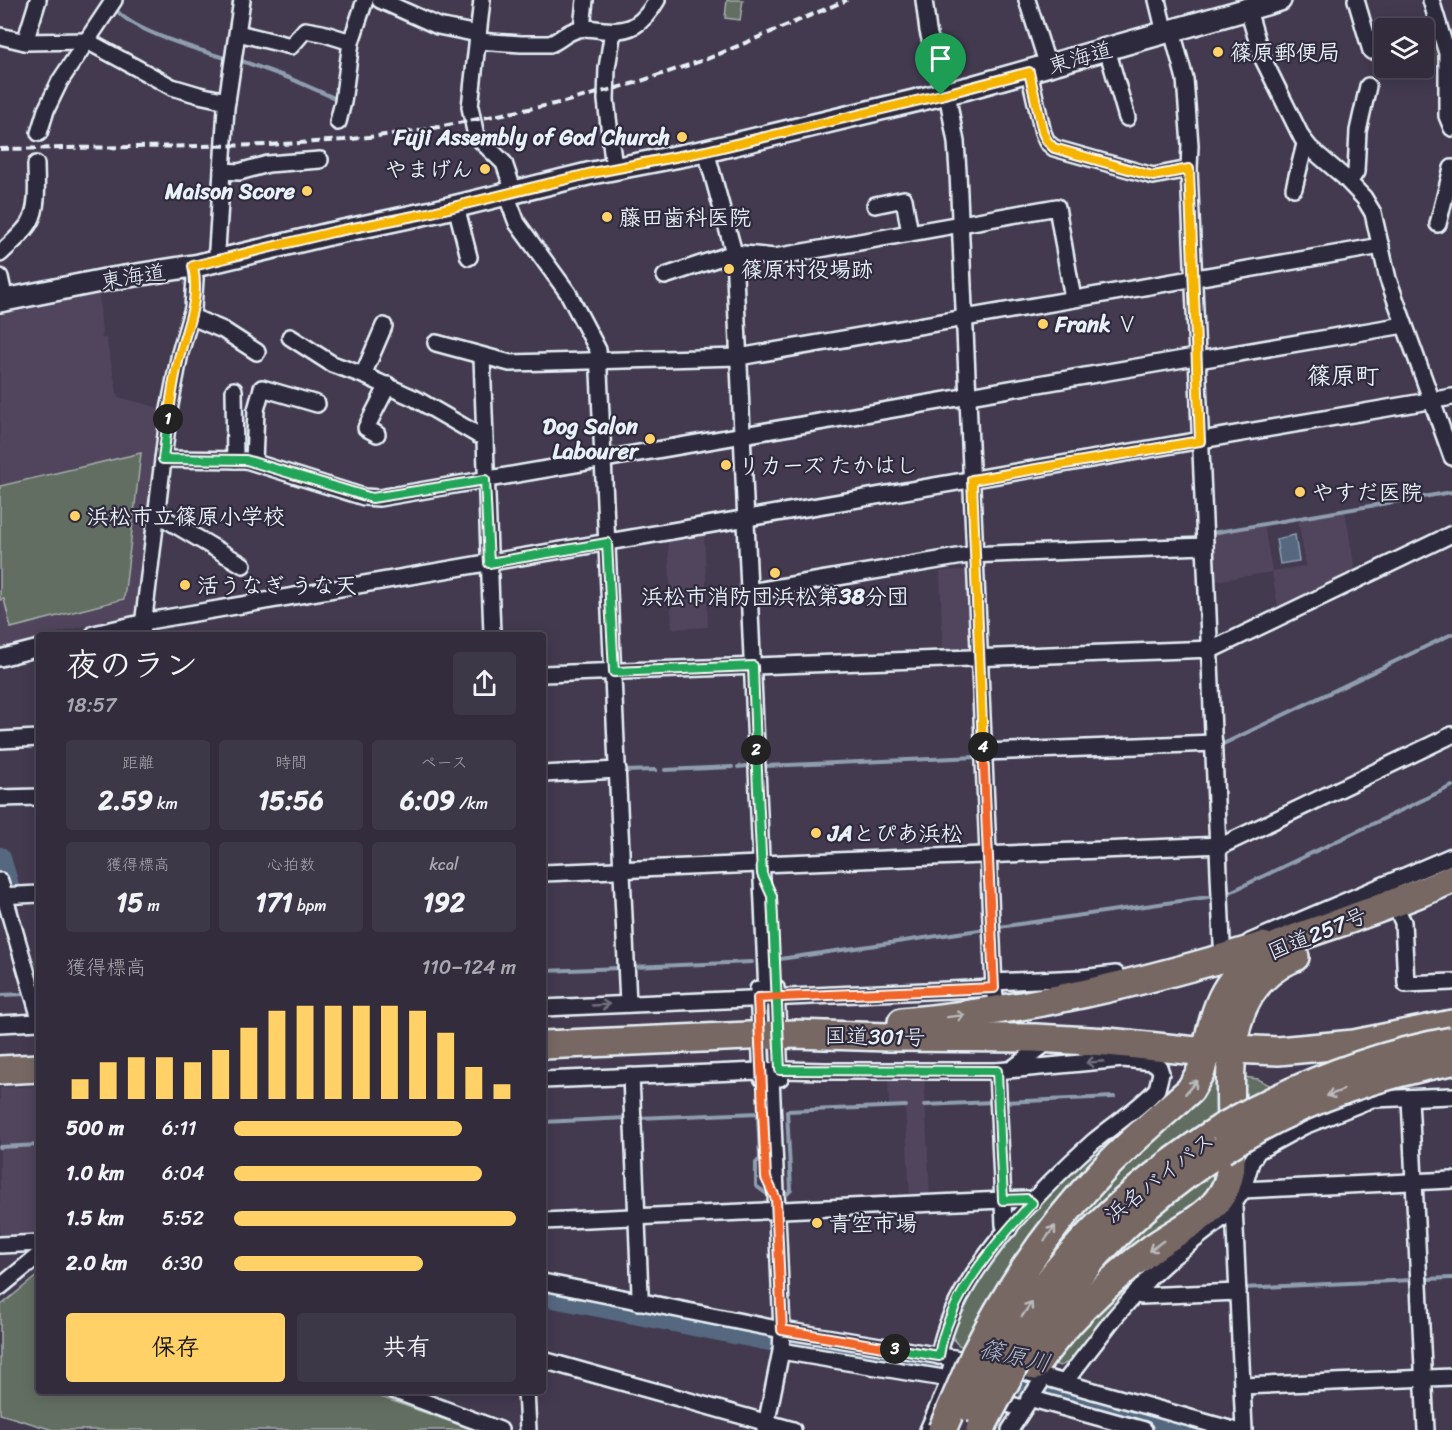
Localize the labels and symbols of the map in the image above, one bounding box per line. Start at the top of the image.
street label: 東海道 [1043,30,1117,85]
pin [915,33,966,95]
place label: 篠原郵便局 [1230,33,1340,72]
marker: 篠原郵便局 [1211,45,1225,59]
place label: Fuji Assembly of God Church [393,118,670,157]
marker: Fuji Assembly of God Church [675,130,689,144]
place label: やまげん [385,150,473,189]
marker: やまげん [478,162,492,176]
place label: Maison Score [164,172,296,211]
marker: Maison Score [300,184,314,198]
place label: 藤田歯科医院 [619,198,751,237]
marker: 藤田歯科医院 [600,210,614,224]
place label: 篠原村役場跡 [741,250,873,289]
street label: 東海道 [97,252,169,301]
marker: 篠原村役場跡 [722,262,736,276]
place label: Frank Ⅴ [1054,305,1138,344]
marker: Frank Ⅴ [1036,317,1050,331]
district label: 篠原町 [1307,355,1379,397]
pin: 1 [153,404,183,434]
place label: Dog Salon Labourer [543,407,640,471]
marker: Dog Salon Labourer [643,432,657,446]
place label: リカーズ たかはし [738,446,918,485]
marker: リカーズ たかはし [719,458,733,472]
place label: やすだ医院 [1312,473,1422,512]
marker: やすだ医院 [1293,485,1307,499]
place label: 浜松市立篠原小学校 [87,497,285,536]
marker: 浜松市立篠原小学校 [68,509,82,523]
place label: 活うなぎ うな天 [197,566,357,605]
marker: 浜松市消防団浜松第38分団 [768,566,782,580]
place label: 浜松市消防団浜松第38分団 [641,577,909,616]
marker: 活うなぎ うな天 [178,578,192,592]
pin: 4 [968,732,998,762]
pin: 2 [741,735,771,765]
place label: JAとぴあ浜松 [826,814,963,853]
marker: JAとぴあ浜松 [809,826,823,840]
street label: 国道257号 [1261,896,1373,971]
one-way arrow [591,999,611,1011]
one-way arrow [946,1010,966,1021]
street label: 国道301号 [824,1016,926,1057]
one-way arrow [1085,1057,1105,1068]
one-way arrow [1184,1080,1198,1095]
one-way arrow [1326,1089,1345,1100]
street label: 浜名バイパス [1095,1122,1223,1233]
place label: 青空市場 [829,1204,917,1243]
marker: 青空市場 [810,1216,824,1230]
one-way arrow [1044,1226,1057,1242]
one-way arrow [1149,1239,1165,1252]
one-way arrow [1021,1301,1033,1318]
water label: 篠原川 [975,1327,1055,1385]
pin: 3 [880,1334,910,1364]

